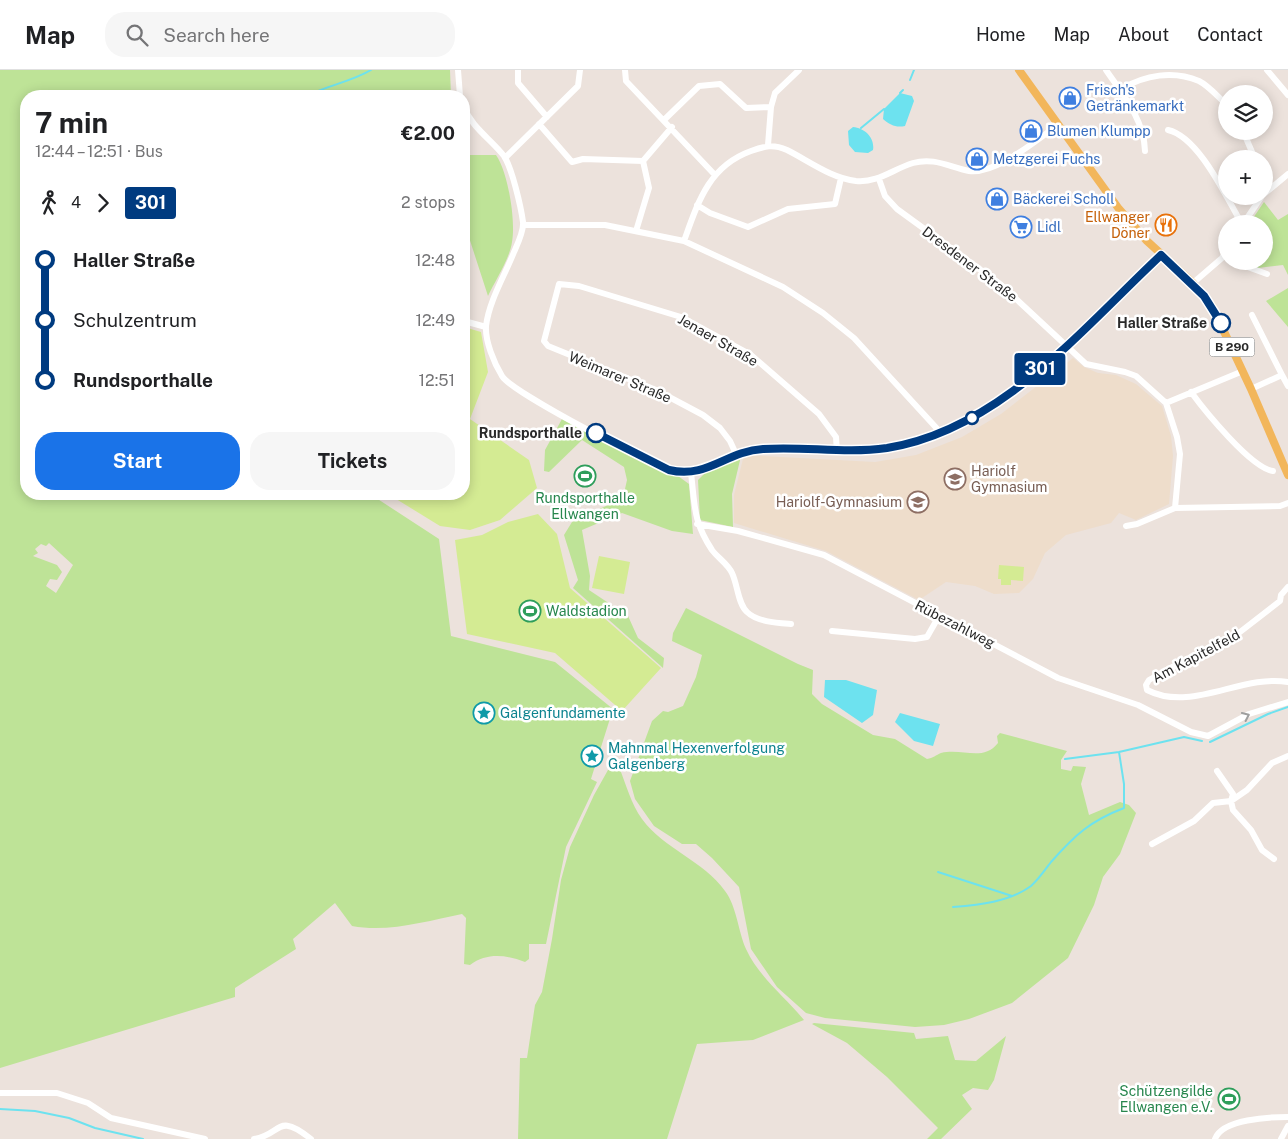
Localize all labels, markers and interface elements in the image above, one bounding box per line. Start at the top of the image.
search box [105,12,455,57]
text: Map [25,21,75,49]
icon: search [123,21,151,49]
text: Search here [163,24,270,46]
text: Home [976,24,1026,45]
text: Map [1054,24,1090,45]
text: About [1118,24,1169,45]
text: Contact [1197,24,1263,45]
place label: Frisch's Getränkemarkt [1086,82,1184,114]
map controls [1218,85,1273,270]
button: layers [1218,85,1273,140]
shop icon: Frisch's Getränkemarkt [1058,86,1082,110]
text: 7 min [35,106,108,139]
shop icon: Blumen Klumpp [1019,119,1043,143]
text: €2.00 [401,122,455,144]
place label: Blumen Klumpp [1047,123,1151,139]
text: 12:44 – 12:51 · Bus [35,142,163,161]
shop icon: Metzgerei Fuchs [965,147,989,171]
button: + [1218,150,1273,205]
place label: Metzgerei Fuchs [993,151,1100,167]
shop icon: Bäckerei Scholl [985,187,1009,211]
icon: walk [35,189,63,217]
icon: forward [89,189,117,217]
place label: Bäckerei Scholl [1013,191,1114,207]
text: 301 [135,192,166,213]
text: 4 [71,193,81,212]
text: 2 stops [401,193,455,212]
place label: Ellwanger Döner [1085,209,1150,241]
restaurant icon: Ellwanger Döner [1154,213,1178,237]
supermarket icon: Lidl [1009,215,1033,239]
button: − [1218,215,1273,270]
place label: Lidl [1037,219,1061,235]
street label: Dresdener Straße [919,223,1021,305]
text: Haller Straße [73,249,195,271]
text: 12:48 [415,251,455,270]
text: Schulzentrum [73,309,197,331]
text: 12:49 [415,311,455,330]
street label: Jenaer Straße [675,311,761,369]
marker: Haller Straße [1211,313,1231,333]
place label: Haller Straße [1117,315,1207,331]
road number: B 290 [1210,338,1254,356]
street label: Weimarer Straße [566,348,674,406]
line badge: 301 [1011,353,1069,385]
text: 301 [1024,358,1056,379]
text: Rundsporthalle [73,369,213,391]
text: 12:51 [419,371,455,390]
unlabelled marker [965,411,979,425]
marker: Rundsporthalle [586,423,606,443]
place label: Rundsporthalle [479,425,582,441]
button: Start [35,432,240,490]
button: Tickets [250,432,455,490]
place label: Hariolf Gymnasium [971,463,1047,495]
sports icon: Rundsporthalle Ellwangen [573,464,597,488]
school or university icon: Hariolf Gymnasium [943,467,967,491]
place label: Rundsporthalle Ellwangen [535,490,635,522]
school or university icon: Hariolf-Gymnasium [906,490,930,514]
place label: Hariolf-Gymnasium [776,494,902,510]
street label: Rübezahlweg [912,597,998,651]
sports icon: Waldstadion [518,599,542,623]
place label: Waldstadion [546,603,627,619]
street label: Am Kapitelfeld [1149,626,1243,686]
place icon: Galgenfundamente [472,701,496,725]
place label: Galgenfundamente [500,705,626,721]
one-way arrow [1241,711,1250,722]
place label: Mahnmal Hexenverfolgung Galgenberg [608,740,785,772]
place icon: Mahnmal Hexenverfolgung Galgenberg [580,744,604,768]
place label: Schützengilde Ellwangen e.V. [1119,1083,1213,1115]
sports icon: Schützengilde Ellwangen e.V. [1217,1087,1241,1111]

